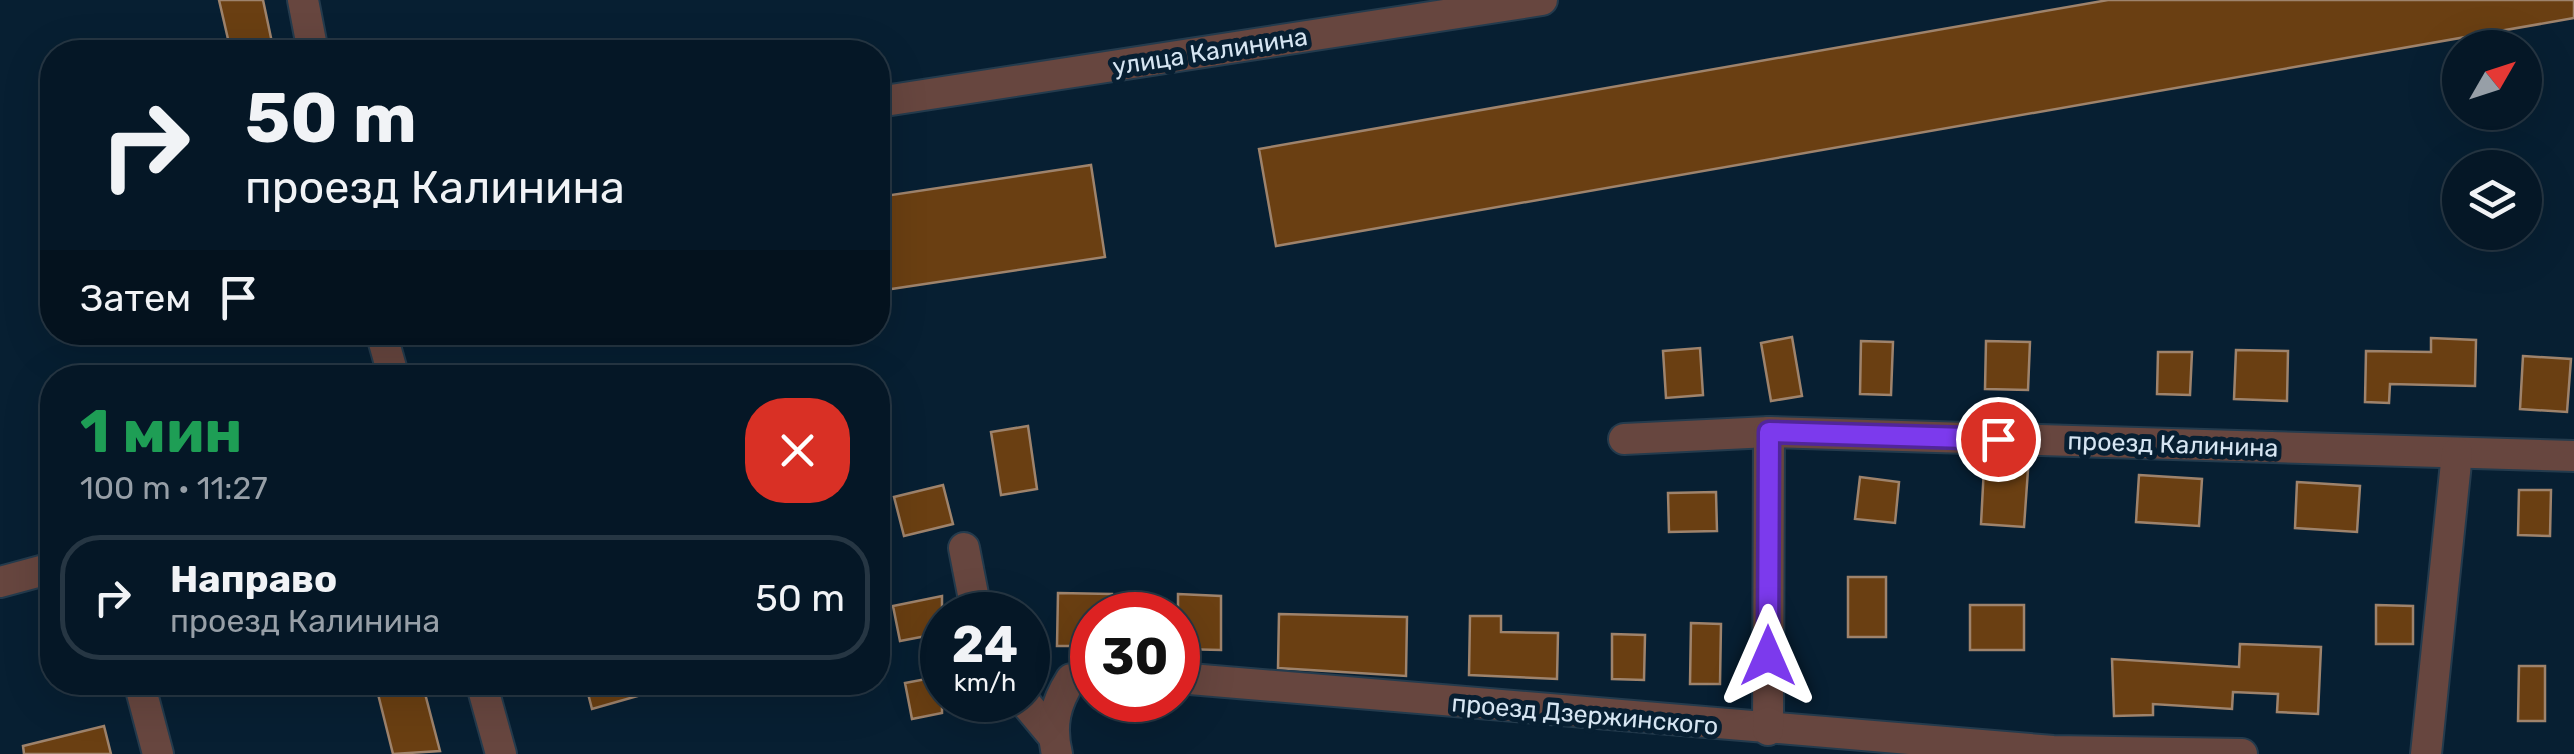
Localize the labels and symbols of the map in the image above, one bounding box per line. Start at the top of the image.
street label: улица Калинина [1111,22,1310,81]
north arrow [2442,30,2542,130]
pin [1956,397,2041,482]
street label: проезд Калинина [2067,426,2279,463]
speed limit sign: 30 [1070,592,1200,722]
position arrow [1716,604,1820,708]
street label: проезд Дзержинского [1450,688,1720,741]

